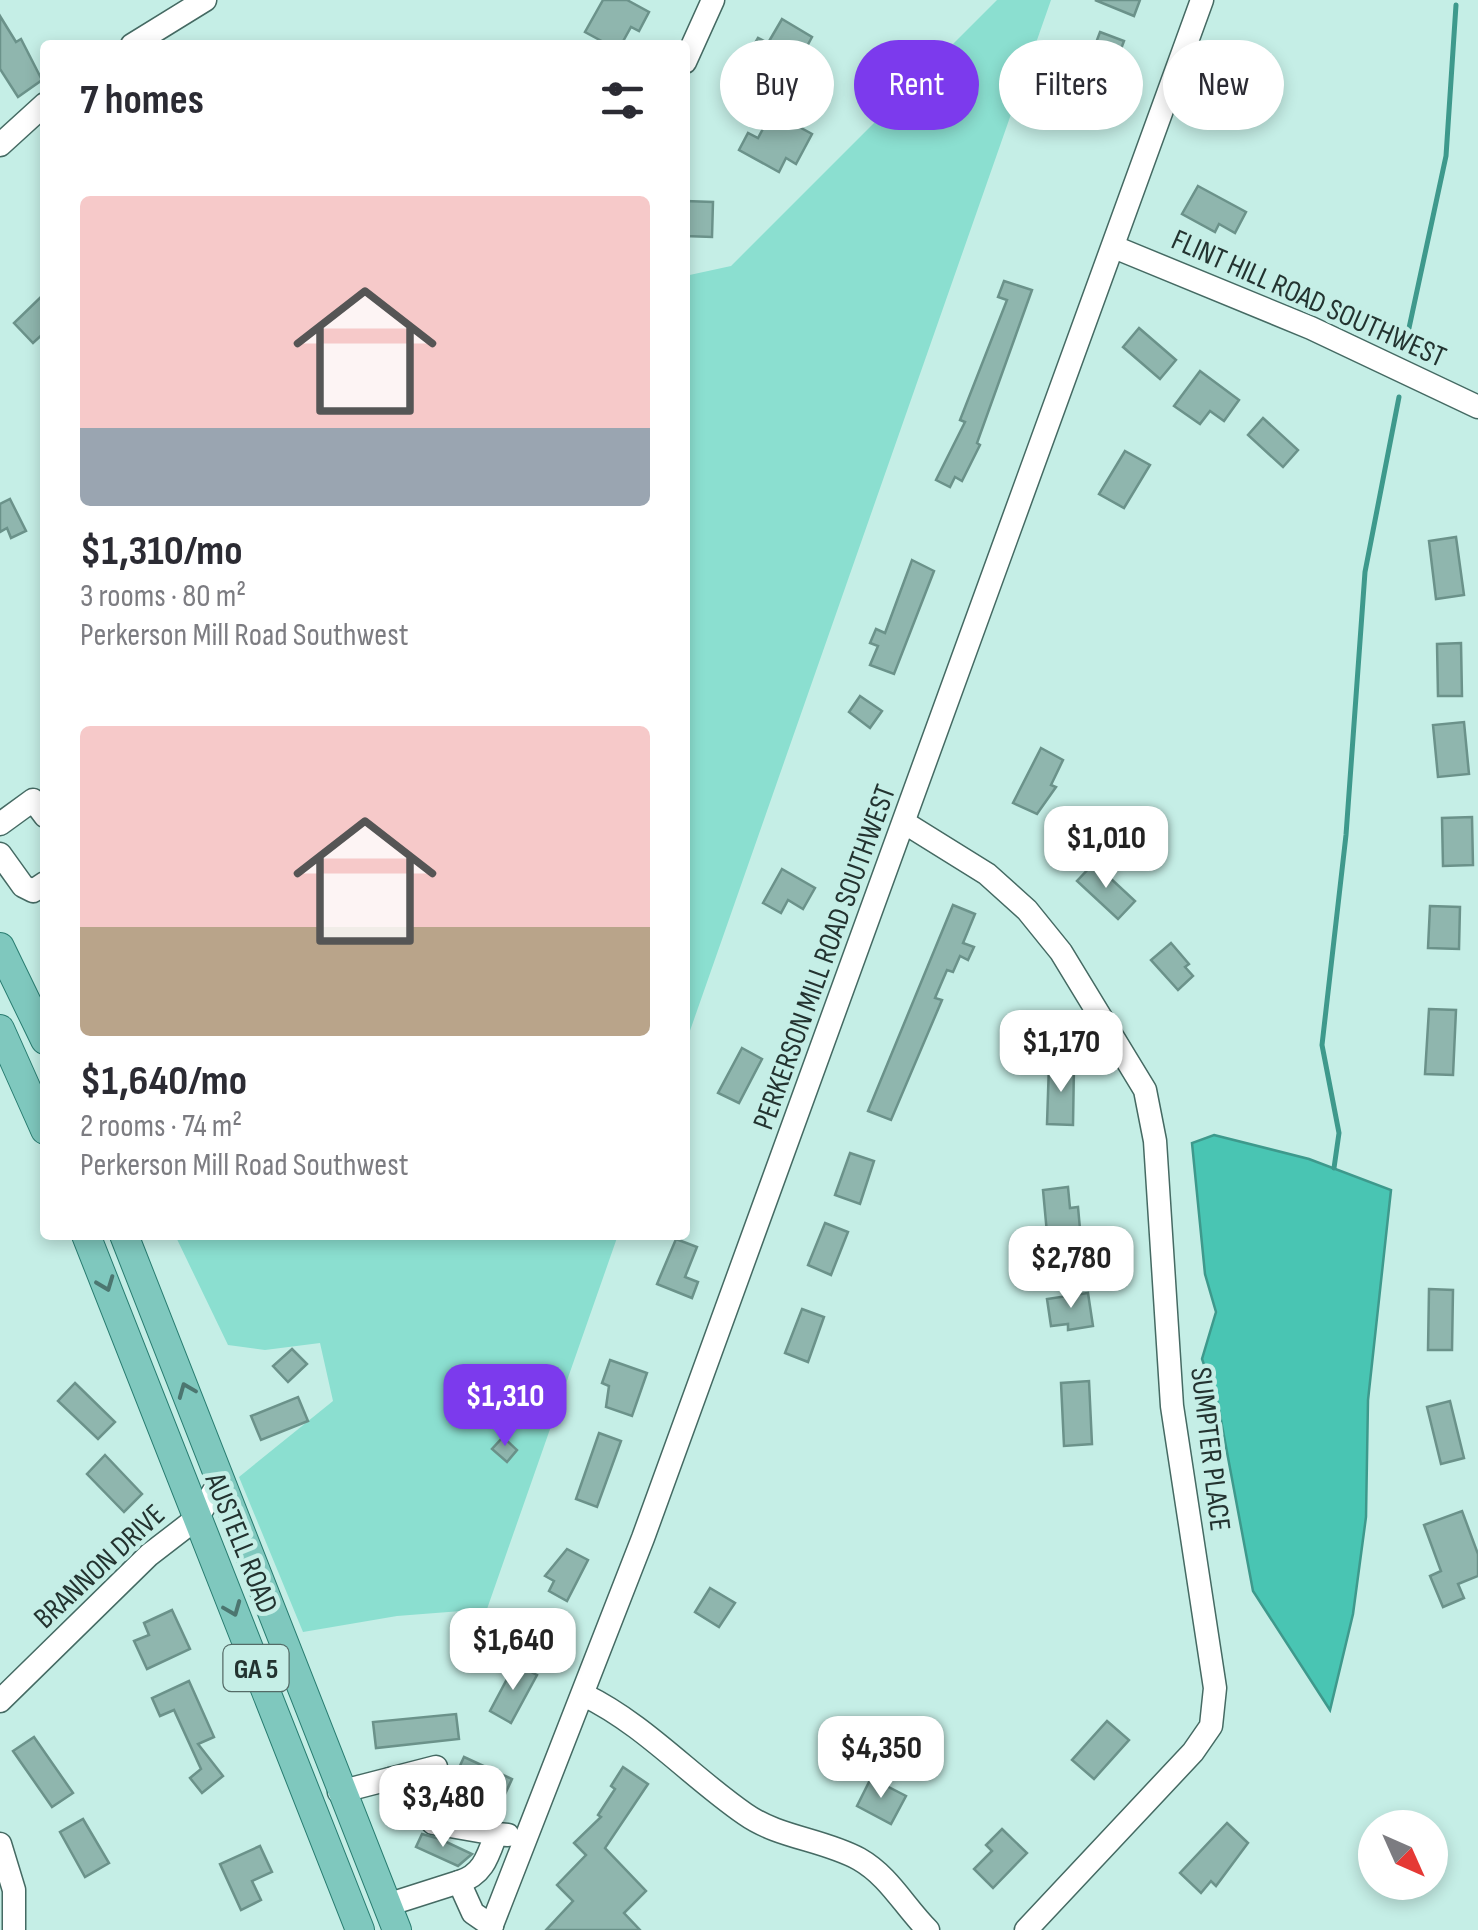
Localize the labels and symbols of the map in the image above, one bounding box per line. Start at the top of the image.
street label: FLINT HILL ROAD SOUTHWEST [1166,222,1451,376]
street label: PERKERSON MILL ROAD SOUTHWEST [746,780,904,1135]
pin: $1,010 [1025,806,1187,891]
pin: $1,170 [980,1010,1142,1095]
pin: $2,780 [990,1226,1152,1311]
one-way arrow [94,1274,114,1292]
pin: $1,310 [424,1364,586,1449]
street label: SUMPTER PLACE [1182,1365,1238,1533]
one-way arrow [178,1382,198,1400]
street label: AUSTELL ROAD [196,1467,285,1619]
street label: BRANNON DRIVE [27,1497,173,1636]
one-way arrow [221,1599,241,1616]
pin: $1,640 [432,1608,594,1693]
road number: GA 5 [224,1645,288,1691]
pin: $4,350 [800,1716,962,1801]
pin: $3,480 [362,1765,524,1850]
north arrow [1358,1810,1448,1900]

